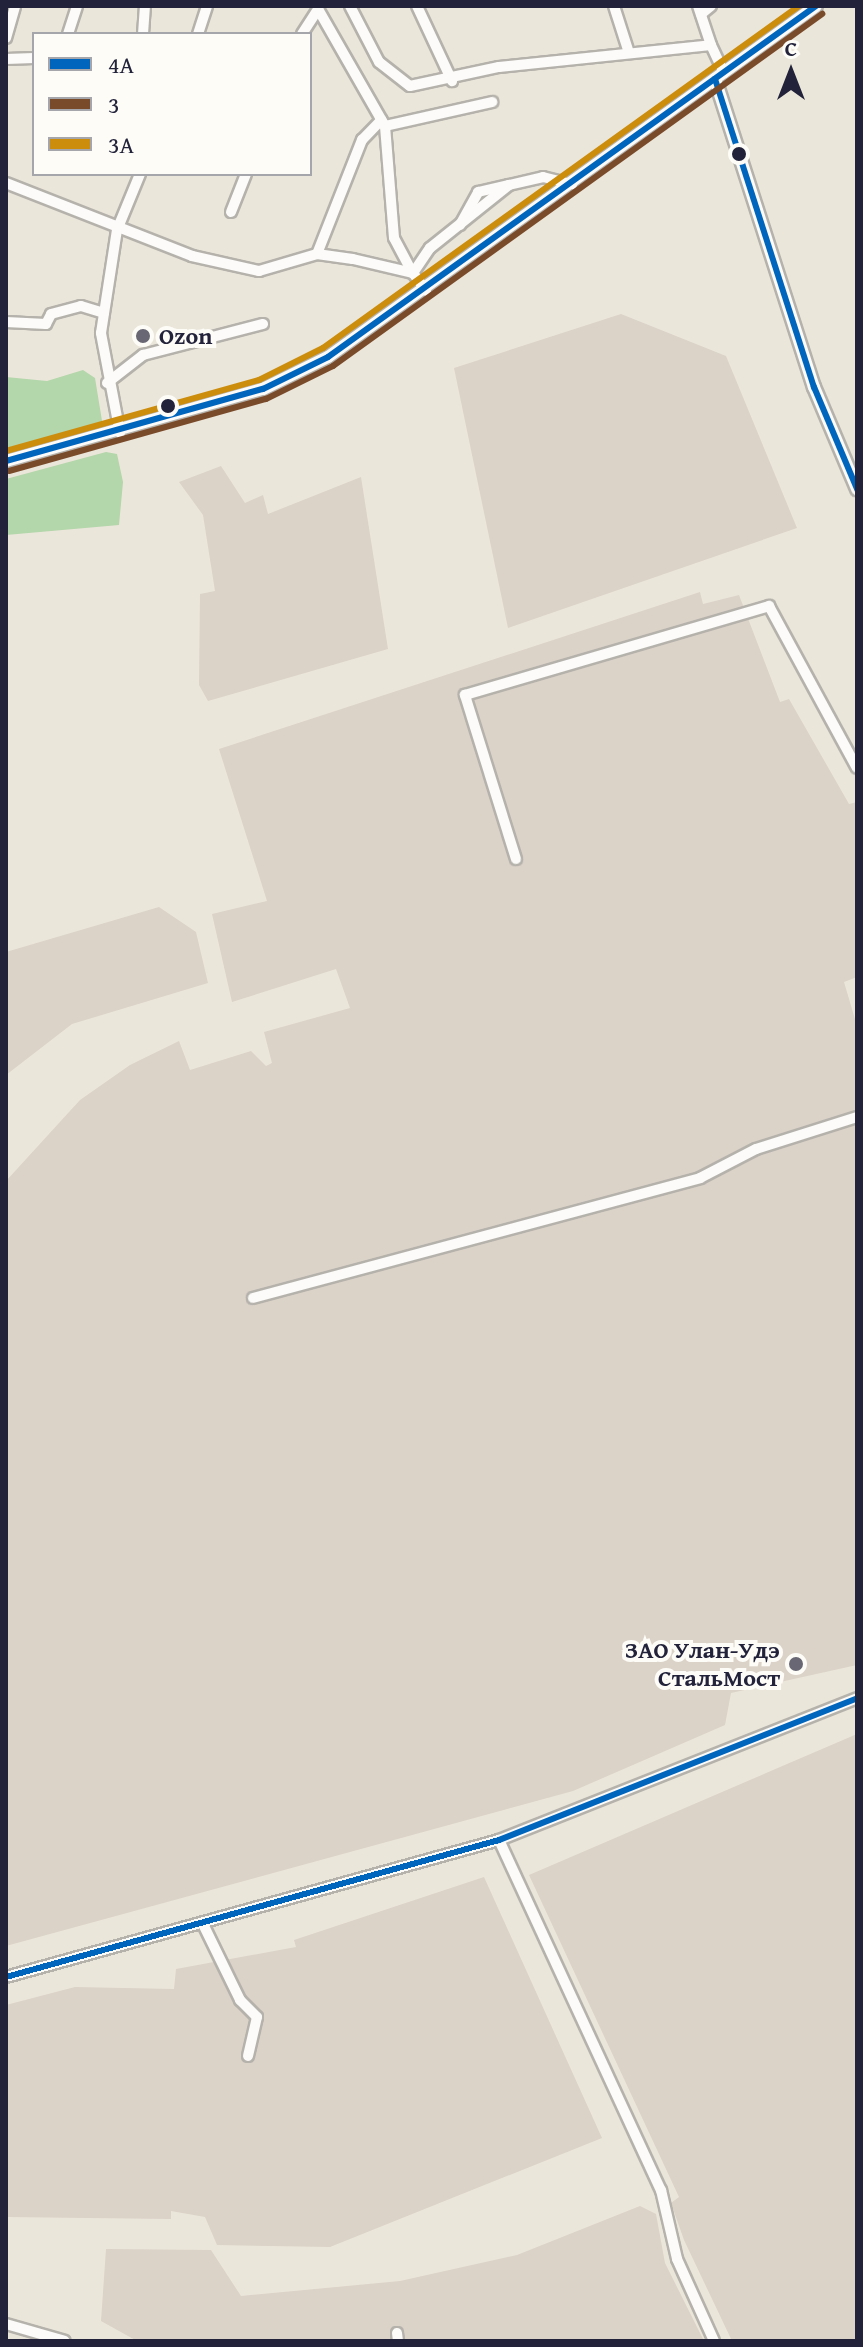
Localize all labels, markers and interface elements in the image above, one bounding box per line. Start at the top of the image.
legend [32,32,312,176]
north arrow [751,32,831,112]
text: С [785,32,797,64]
text: 4А [108,47,134,82]
text: 3 [108,87,120,122]
text: 3А [108,127,134,162]
unlabelled marker [731,146,747,162]
place label: Ozon [159,322,212,350]
marker: Ozon [134,327,152,345]
unlabelled marker [160,398,176,414]
place label: ЗАО Улан-Удэ СтальМост [625,1636,780,1692]
marker: ЗАО Улан-Удэ СтальМост [787,1655,805,1673]

